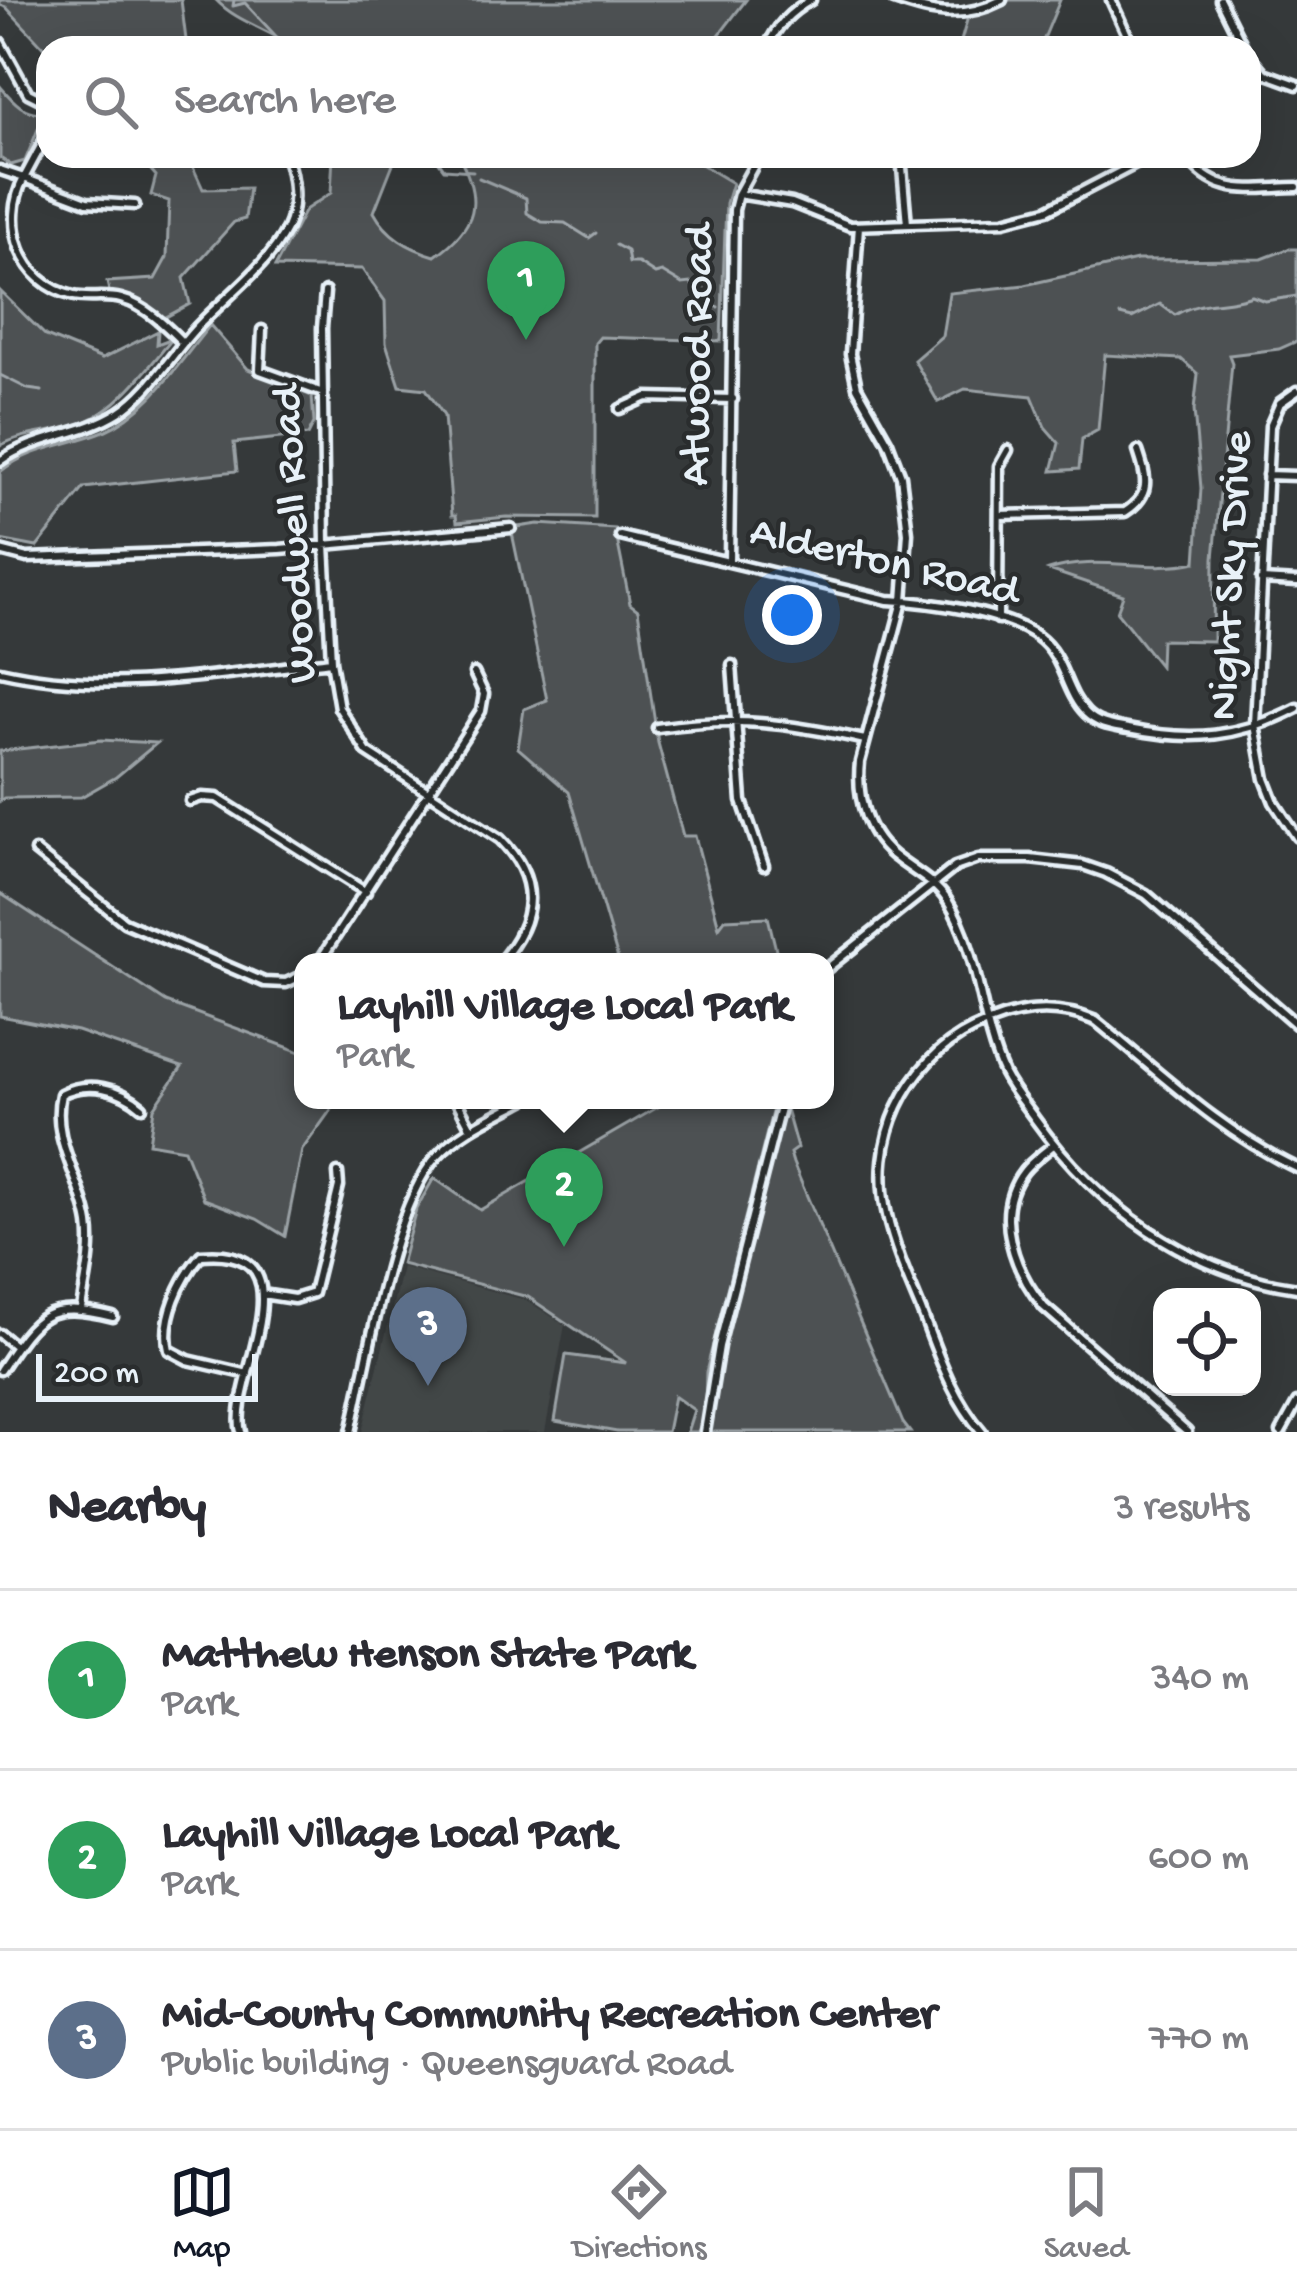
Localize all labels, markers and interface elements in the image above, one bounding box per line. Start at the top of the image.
search box [36,36,1261,168]
icon: search [78,69,144,135]
text: Search here [174,76,396,129]
street label: Atwood Road [671,220,729,486]
pin: 1 [487,241,565,340]
street label: Woodwell Road [263,380,331,684]
street label: Night Sky Drive [1199,429,1267,722]
street label: Alderton Road [745,507,1027,621]
your location [762,585,822,645]
popup [294,953,834,1109]
text: Layhill Village Local Park [337,982,791,1035]
text: Park [337,1035,412,1081]
pin: 2 [525,1148,603,1247]
pin: 3 [389,1287,467,1386]
map controls [1153,1288,1261,1396]
button: locate [1153,1288,1261,1396]
scale bar [36,1348,258,1401]
text: 200 m [54,1356,139,1394]
text: Nearby [48,1480,206,1540]
text: 3 results [1114,1487,1249,1533]
text: Matthew Henson State Park [162,1630,692,1683]
text: 1 [79,1657,95,1703]
text: 340 m [1151,1657,1249,1703]
text: Park [162,1683,236,1729]
text: Layhill Village Local Park [162,1810,616,1863]
text: 2 [77,1837,97,1883]
text: 600 m [1148,1837,1249,1883]
text: Park [162,1863,236,1909]
text: Mid-County Community Recreation Center [162,1990,936,2043]
text: 3 [77,2017,97,2063]
text: 770 m [1149,2017,1249,2063]
text: Public building · Queensguard Road [162,2043,731,2089]
tab: Map [169,2159,235,2269]
tab: Directions [572,2159,706,2269]
tab: Saved [1044,2159,1128,2269]

